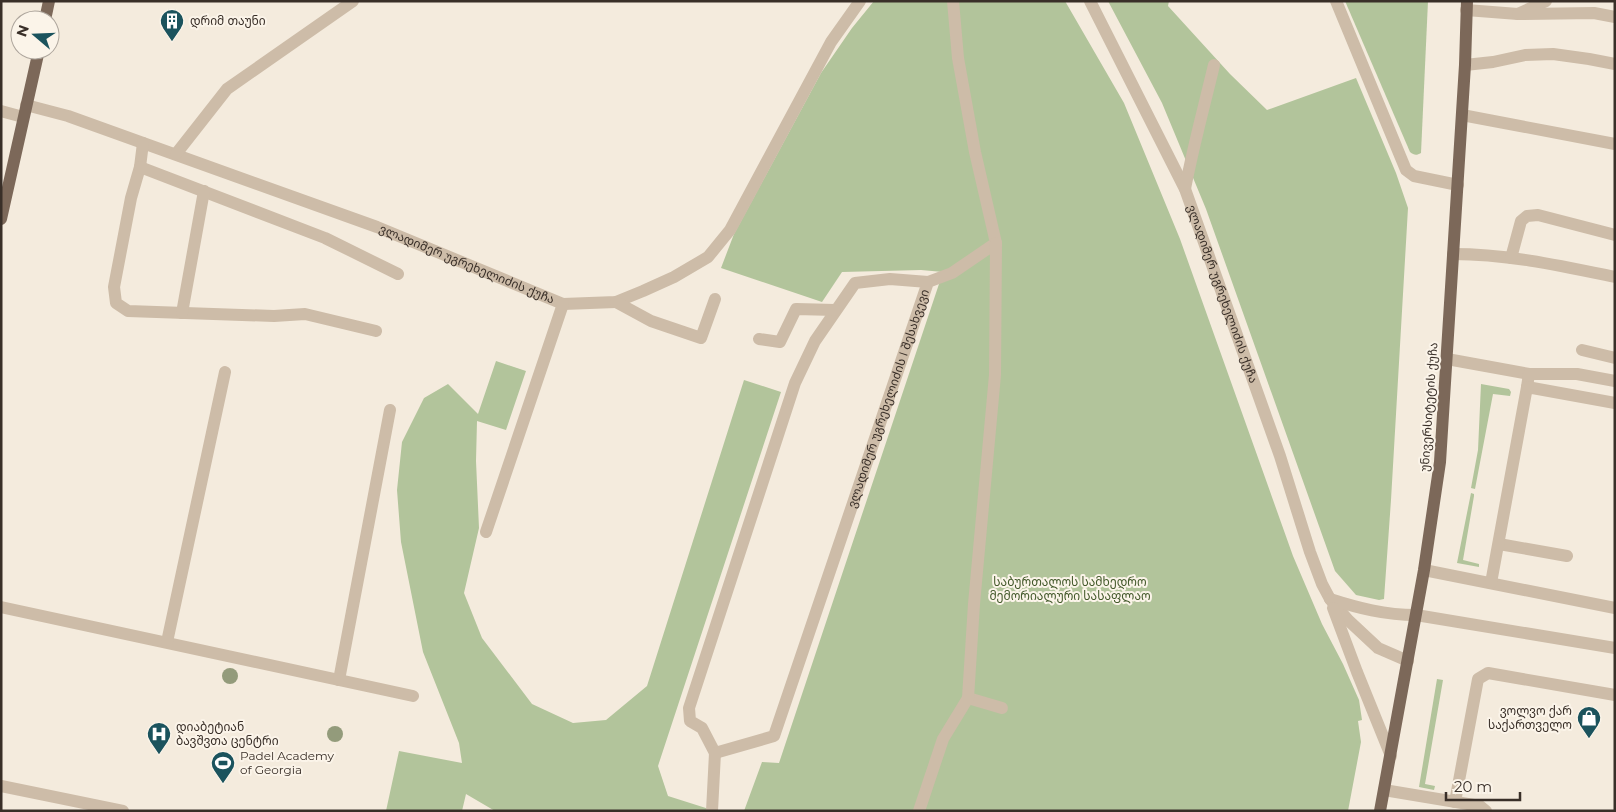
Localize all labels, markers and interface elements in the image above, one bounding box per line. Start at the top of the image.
building icon: დრიმ თაუნი [159,8,185,42]
north arrow [10,10,60,60]
place label: დრიმ თაუნი [190,13,266,29]
text: N [12,22,33,39]
street label: ვლადიმერ უგრეხელიძის ქუჩა [1184,203,1261,385]
street label: ვლადიმერ უგრეხელიძის ქუჩა [377,221,557,307]
street label: ვლადიმერ უგრეხელიძის I შესახვევი [844,287,932,510]
street label: უნივერსიტეტის ქუჩა [1416,342,1441,472]
park label: საბურთალოს სამხედრო მემორიალური სასაფლაო [989,574,1151,604]
place label: ვოლვო ქარ საქართველო [1488,703,1572,733]
shop icon: ვოლვო ქარ საქართველო [1576,705,1602,739]
place label: დიაბეტიან ბავშვთა ცენტრი [176,719,279,748]
hospital icon: დიაბეტიან ბავშვთა ცენტრი [146,721,172,755]
place label: Padel Academy of Georgia [240,748,335,777]
sports icon: Padel Academy of Georgia [210,750,236,784]
scale bar [1446,770,1520,802]
text: 20 m [1454,777,1492,796]

